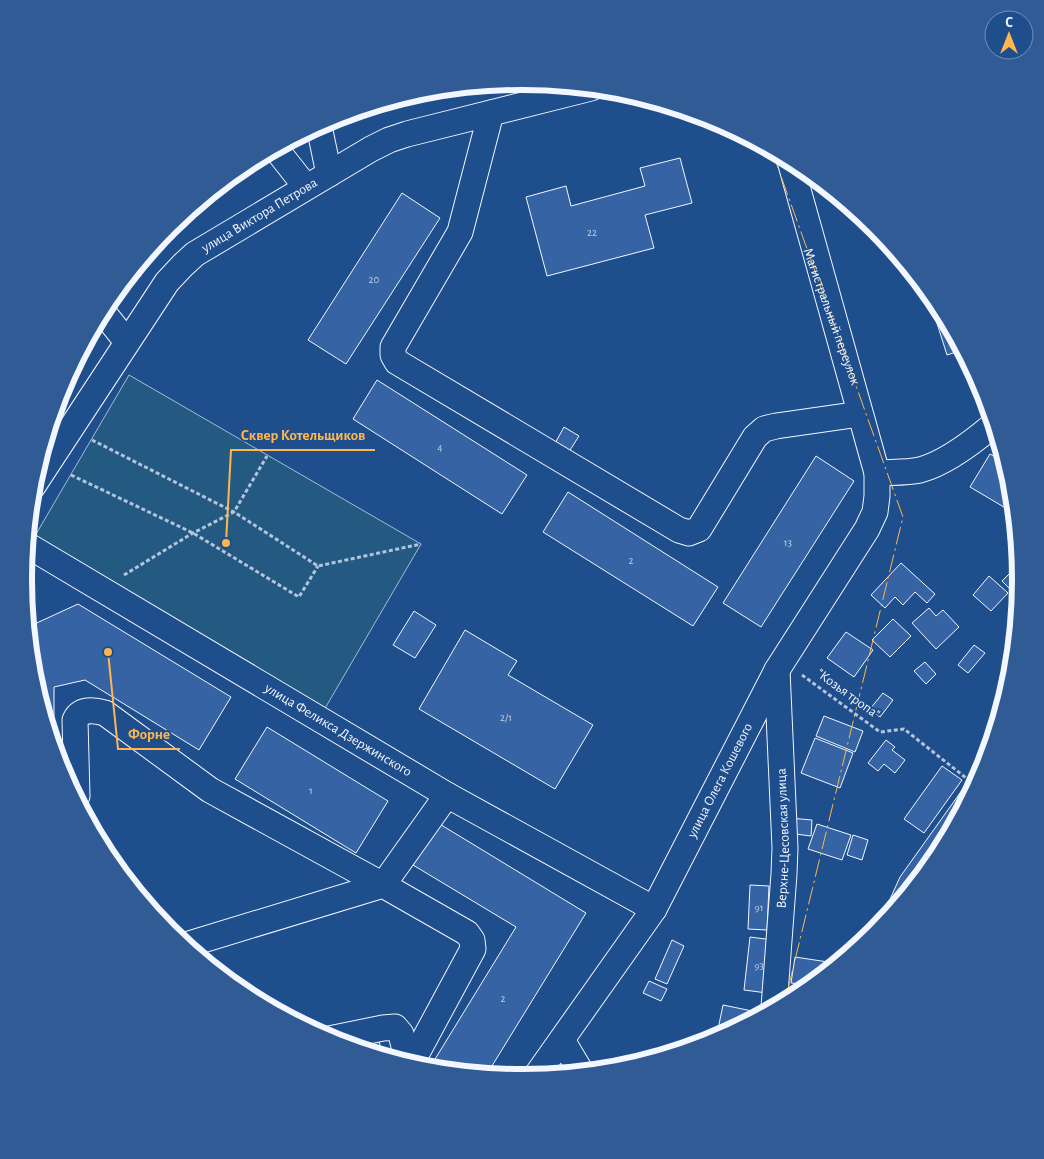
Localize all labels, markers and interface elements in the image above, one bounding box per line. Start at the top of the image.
north arrow [984,10,1034,60]
text: С [1005,16,1013,30]
street label: улица Виктора Петрова [199,175,320,256]
house number: 22 [587,227,597,238]
street label: Магистральный переулок [800,246,862,388]
house number: 20 [369,274,380,285]
callout: Сквер Котельщиков [231,420,375,450]
text: Сквер Котельщиков [241,428,365,443]
house number: 4 [437,442,443,453]
house number: 13 [784,537,793,548]
house number: 2 [628,555,634,566]
street label: "Козья тропа" [814,666,882,722]
street label: улица Феликса Дзержинского [261,681,414,779]
house number: 2/1 [500,712,512,723]
callout: Форне [118,719,180,749]
street label: улица Олега Кошевого [684,721,755,841]
text: Форне [128,727,170,742]
street label: Верхне-Цесовская улица [774,767,792,909]
house number: 1 [309,785,313,796]
house number: 91 [755,902,763,913]
house number: 93 [754,960,764,971]
house number: 2 [500,993,506,1004]

